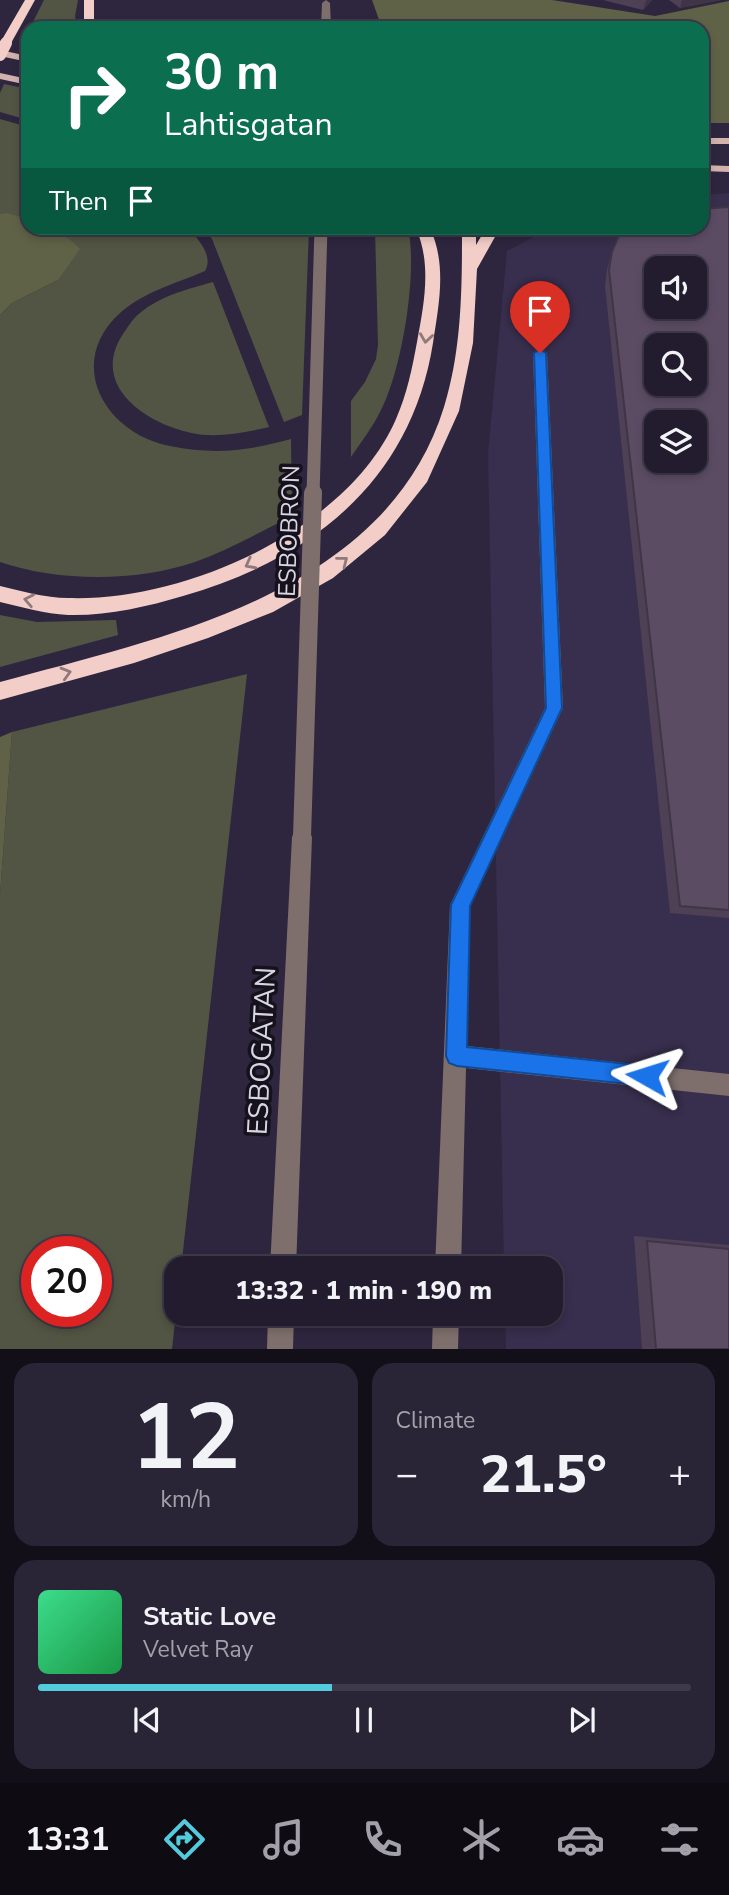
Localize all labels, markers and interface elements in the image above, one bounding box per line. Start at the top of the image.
text: 30 m [164,39,279,106]
icon: right [49,49,140,140]
text: Lahtisgatan [164,103,333,146]
icon: arrive [122,182,160,220]
text: Then [49,184,108,219]
map controls [644,256,707,473]
button: sound [644,256,707,319]
pin [510,281,570,353]
icon: arrive [521,292,559,330]
one-way arrow [419,332,434,344]
button: search [644,333,707,396]
button: layers [644,410,707,473]
street label: ESBOBRON [271,465,307,597]
one-way arrow [244,556,257,570]
one-way arrow [335,556,348,569]
one-way arrow [23,593,35,608]
one-way arrow [59,666,71,681]
street label: ESBOGATAN [239,966,285,1136]
position arrow [610,1039,684,1113]
speed limit sign: 20 [21,1236,112,1327]
text: 13:32 · 1 min · 190 m [235,1273,492,1308]
text: 12 [131,1376,240,1500]
text: Climate [396,1405,475,1436]
text: 21.5° [480,1439,607,1510]
text: − [396,1449,418,1500]
text: + [668,1449,691,1500]
text: km/h [160,1484,211,1515]
text: Static Love [143,1599,276,1634]
text: Velvet Ray [143,1634,253,1665]
icon: previous [128,1701,166,1739]
icon: pause [345,1701,383,1739]
icon: next [563,1701,601,1739]
icon: directions [160,1815,209,1864]
icon: music [259,1815,308,1864]
icon: phone [358,1815,407,1864]
icon: climate [457,1815,506,1864]
icon: car [556,1815,605,1864]
icon: filters [655,1815,704,1864]
text: 13:31 [25,1818,110,1861]

